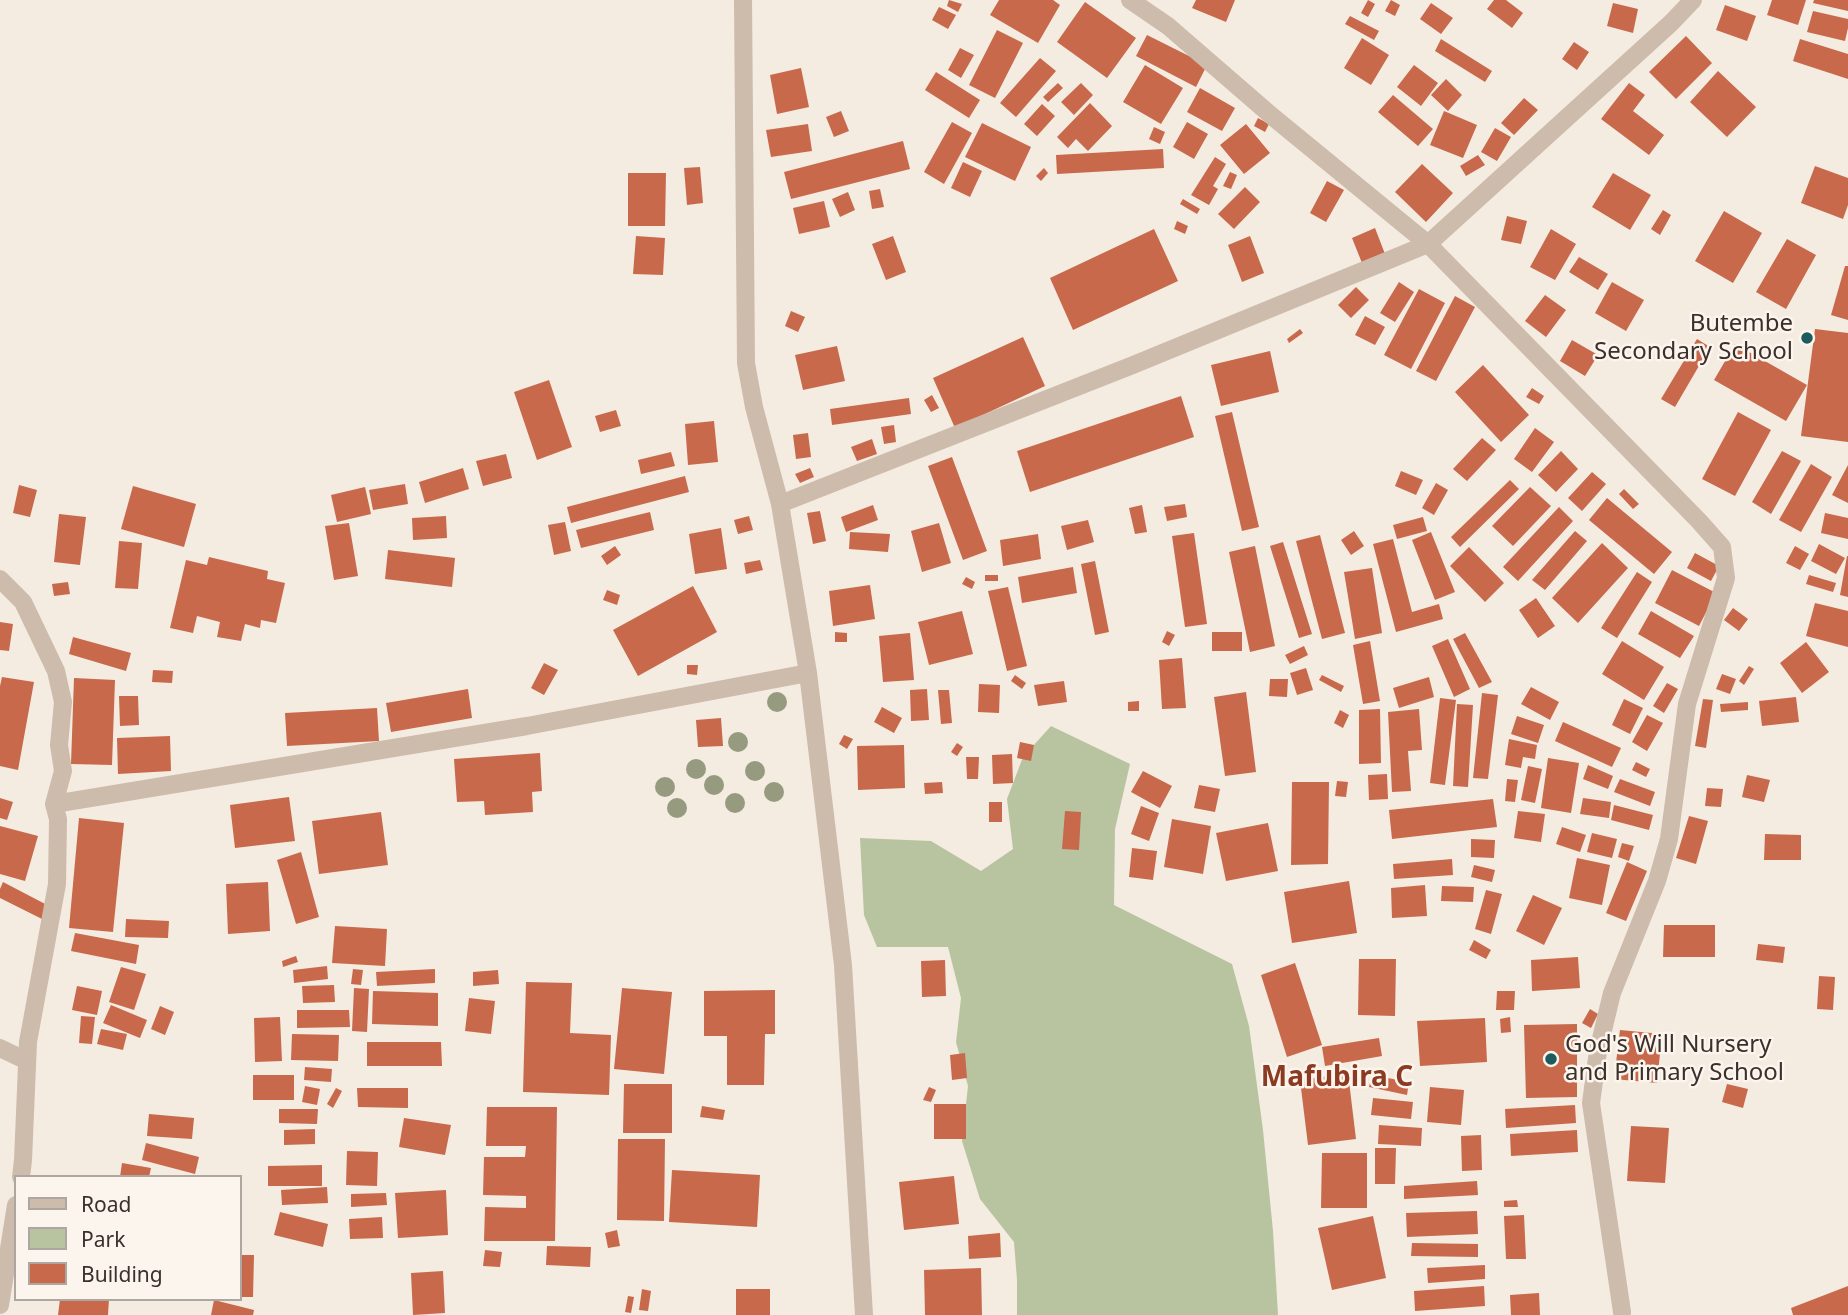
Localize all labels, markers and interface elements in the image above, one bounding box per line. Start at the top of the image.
place label: Butembe Secondary School [1594,310,1793,366]
marker: Butembe Secondary School [1799,330,1815,346]
place label: God's Will Nursery and Primary School [1565,1031,1784,1087]
marker: God's Will Nursery and Primary School [1543,1051,1559,1067]
district label: Mafubira C [1261,1061,1413,1095]
legend [14,1175,242,1301]
text: Road [81,1190,131,1218]
text: Park [81,1225,125,1253]
text: Building [81,1260,163,1288]

